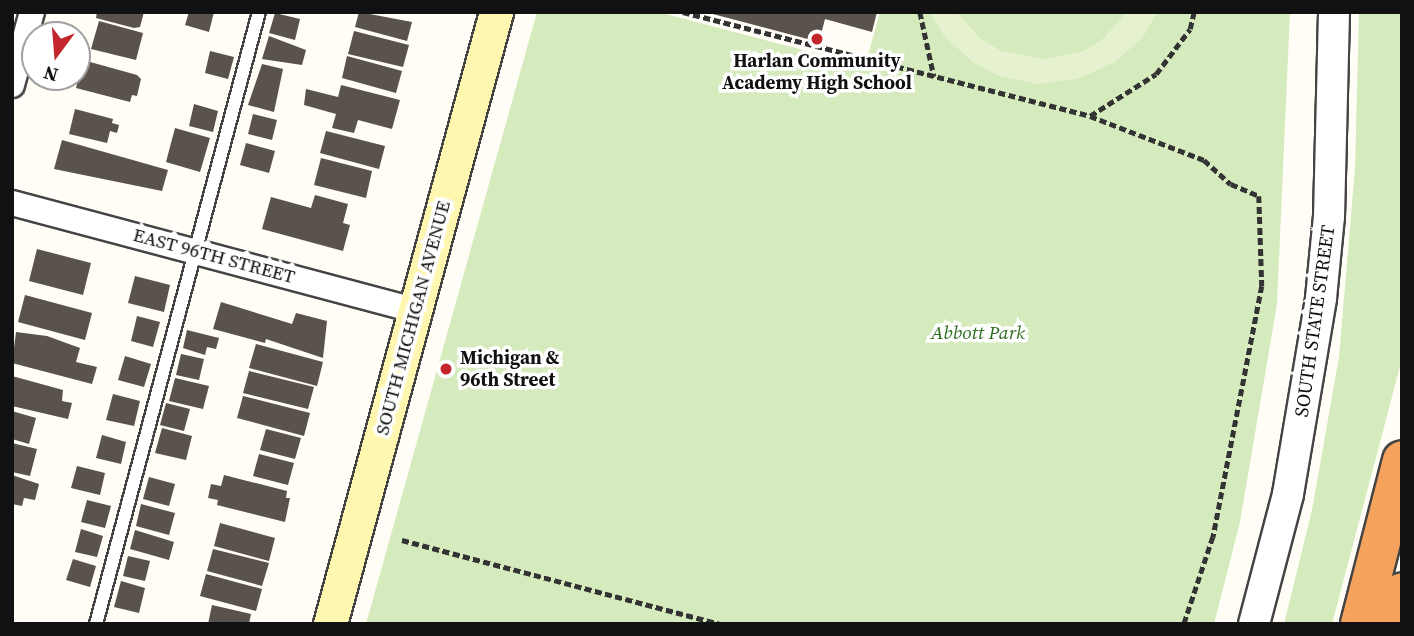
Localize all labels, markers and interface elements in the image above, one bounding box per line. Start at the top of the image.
north arrow [21,21,91,91]
marker: Harlan Community Academy High School [809,31,825,47]
place label: Harlan Community Academy High School [722,50,912,94]
text: N [41,60,61,89]
street label: SOUTH MICHIGAN AVENUE [371,198,455,438]
street label: EAST 96TH STREET [130,223,298,289]
street label: SOUTH STATE STREET [1290,224,1340,418]
park label: Abbott Park [931,322,1025,344]
place label: Michigan & 96th Street [460,347,560,391]
marker: Michigan & 96th Street [438,361,454,377]

